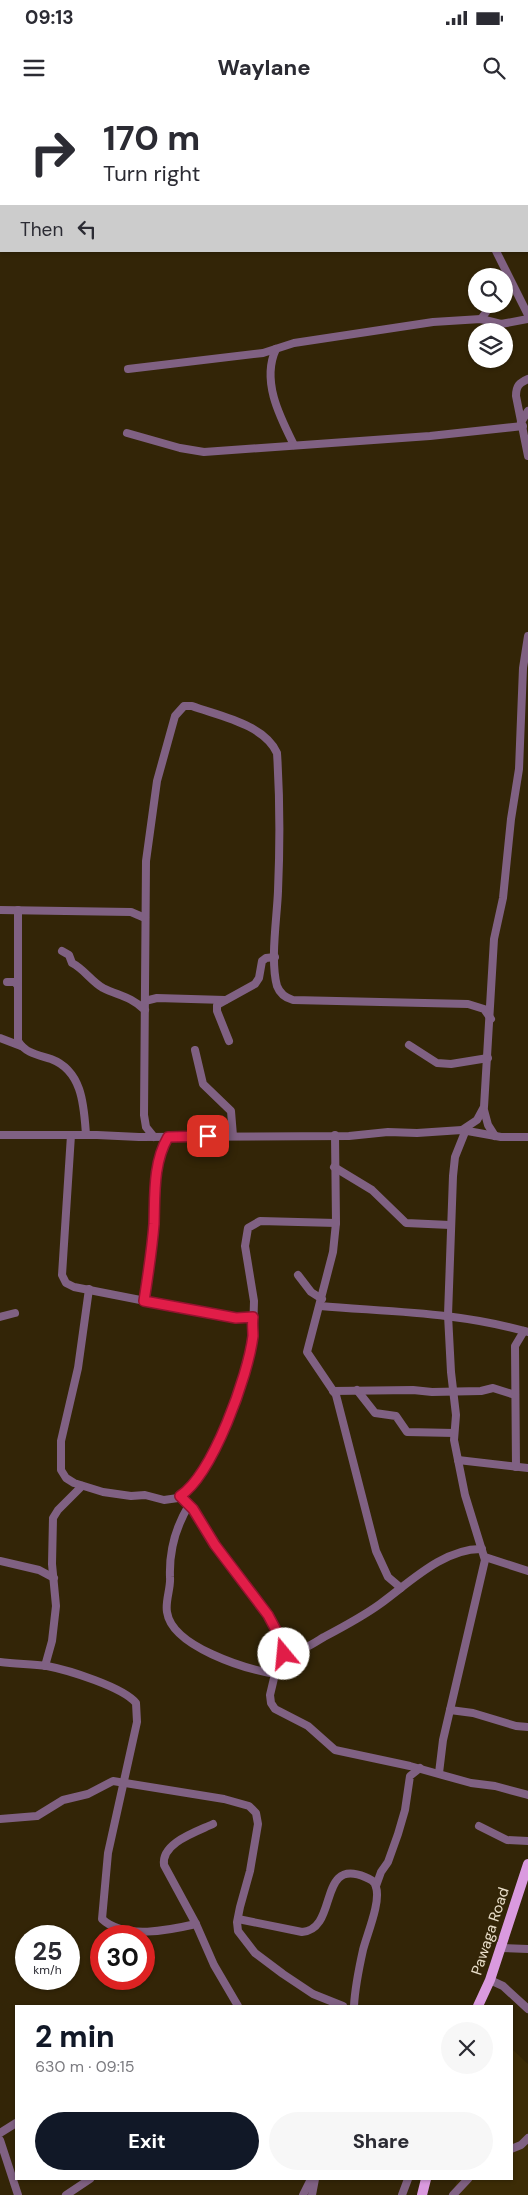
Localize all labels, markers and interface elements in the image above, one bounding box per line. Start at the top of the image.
text: 09:13 [25,5,74,30]
text: Waylane [217,53,311,82]
icon: menu [20,54,48,82]
icon: search [480,54,508,82]
text: 170 m [103,115,200,161]
icon: right [20,120,85,185]
text: Turn right [103,159,200,188]
icon: left [73,215,101,243]
text: Then [20,217,63,242]
map controls [468,268,513,368]
button: search [468,268,513,313]
button: layers [468,323,513,368]
pin [187,1115,229,1157]
icon: arrive [194,1122,222,1150]
position arrow [257,1627,309,1679]
street label: Pawaga Road [466,1885,514,1977]
speed limit sign: 30 [90,1925,155,1990]
text: 25 [33,1935,62,1968]
text: km/h [33,1962,62,1978]
text: 2 min [35,2017,115,2056]
button: close [441,2022,493,2074]
text: 630 m · 09:15 [35,2056,135,2077]
button: Exit [35,2112,259,2170]
button: Share [269,2112,493,2170]

